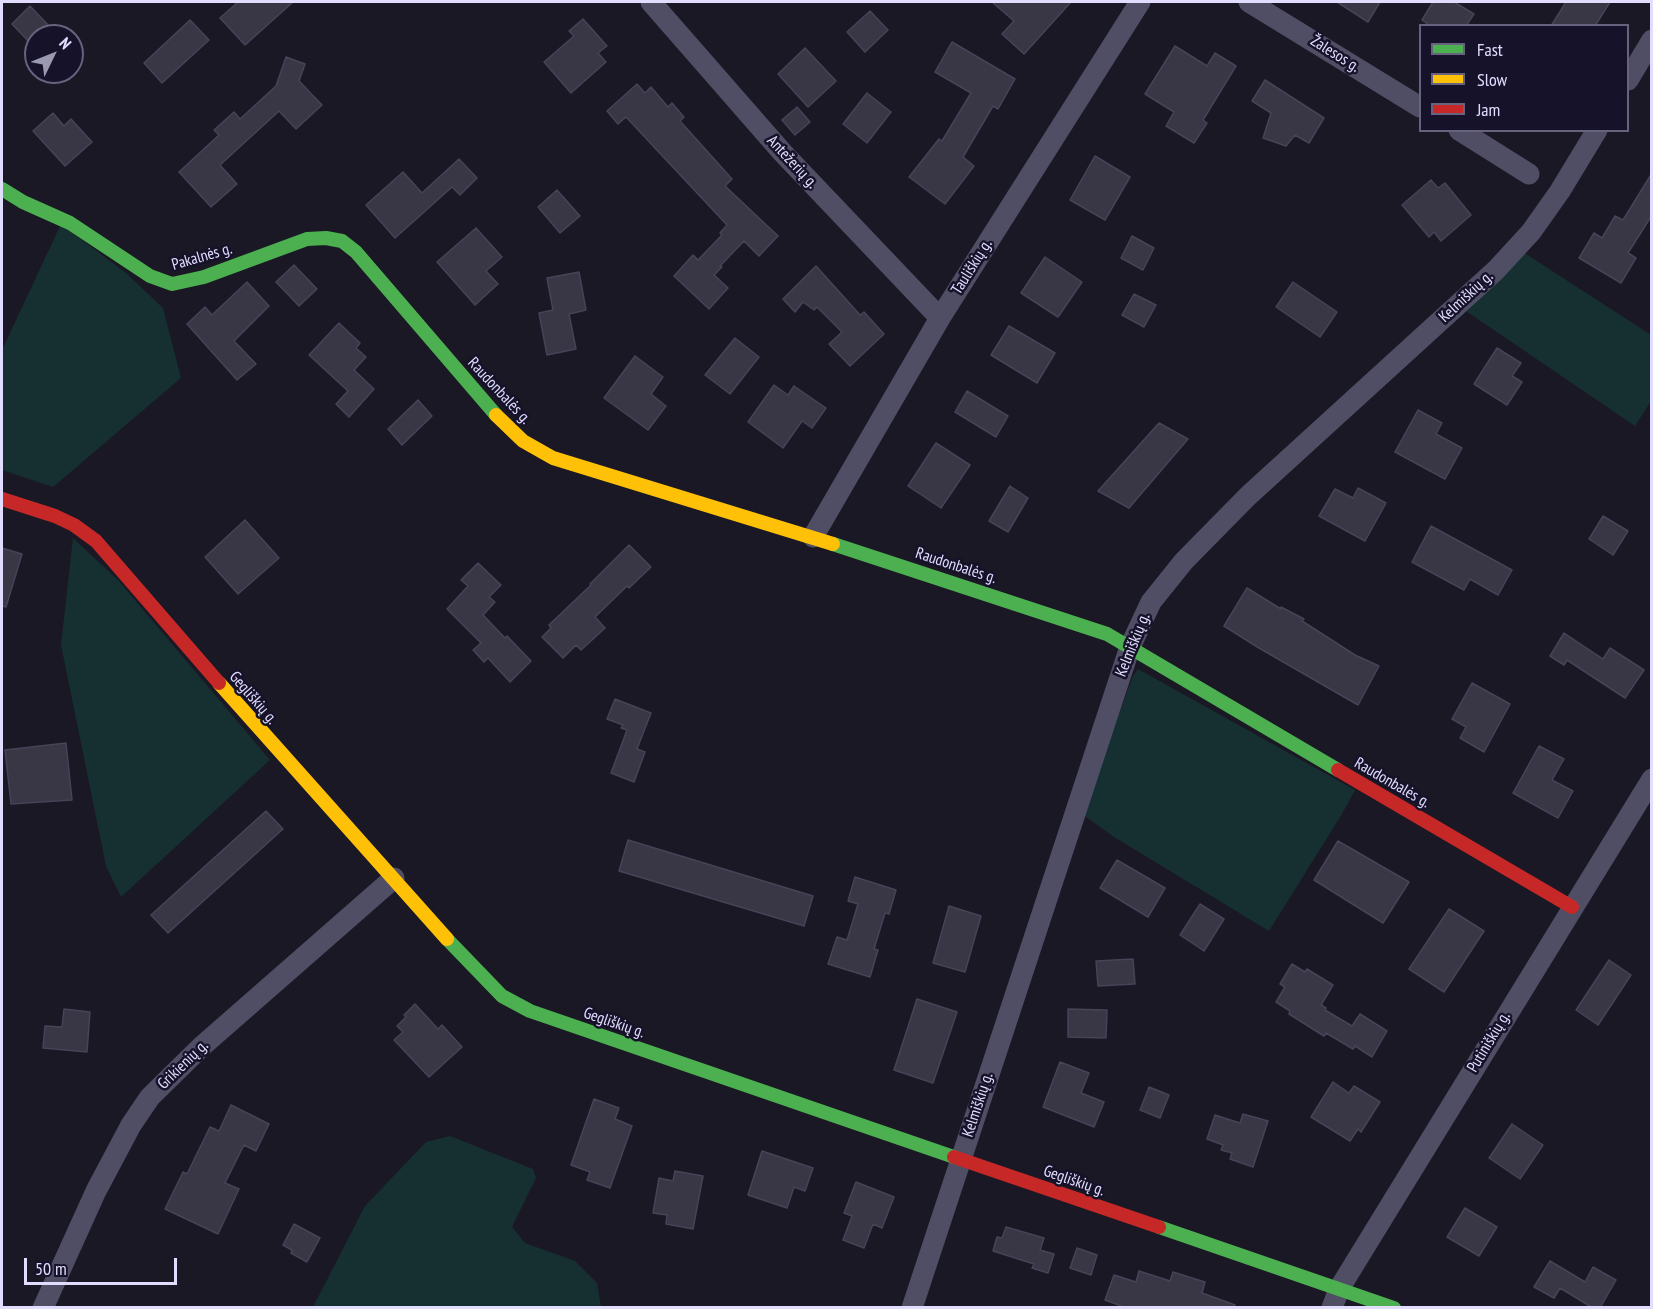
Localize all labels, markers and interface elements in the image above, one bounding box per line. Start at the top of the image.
north arrow [24,24,84,84]
legend [1419,24,1629,132]
street label: Žalesos g. [1307,31,1363,77]
text: N [55,33,76,53]
text: Fast [1477,38,1503,61]
text: Slow [1477,68,1507,91]
text: Jam [1477,98,1500,121]
street label: Antežerių g. [763,132,821,192]
street label: Tauliškių g. [948,236,996,298]
street label: Pakalnės g. [170,239,234,275]
street label: Kelmiškių g. [1435,267,1497,327]
street label: Raudonbalės g. [463,354,535,428]
street label: Raudonbalės g. [913,544,999,588]
street label: Kelmiškių g. [1112,610,1154,680]
street label: Gegliškių g. [225,668,281,728]
street label: Raudonbalės g. [1351,754,1433,812]
street label: Gegliškių g. [581,1004,647,1042]
street label: Putiniškių g. [1463,1008,1515,1076]
street label: Grikienių g. [154,1036,212,1094]
street label: Kelmiškių g. [959,1070,997,1140]
street label: Gegliškių g. [1041,1162,1107,1200]
scale bar [27,1246,180,1284]
text: 50 m [35,1257,67,1280]

